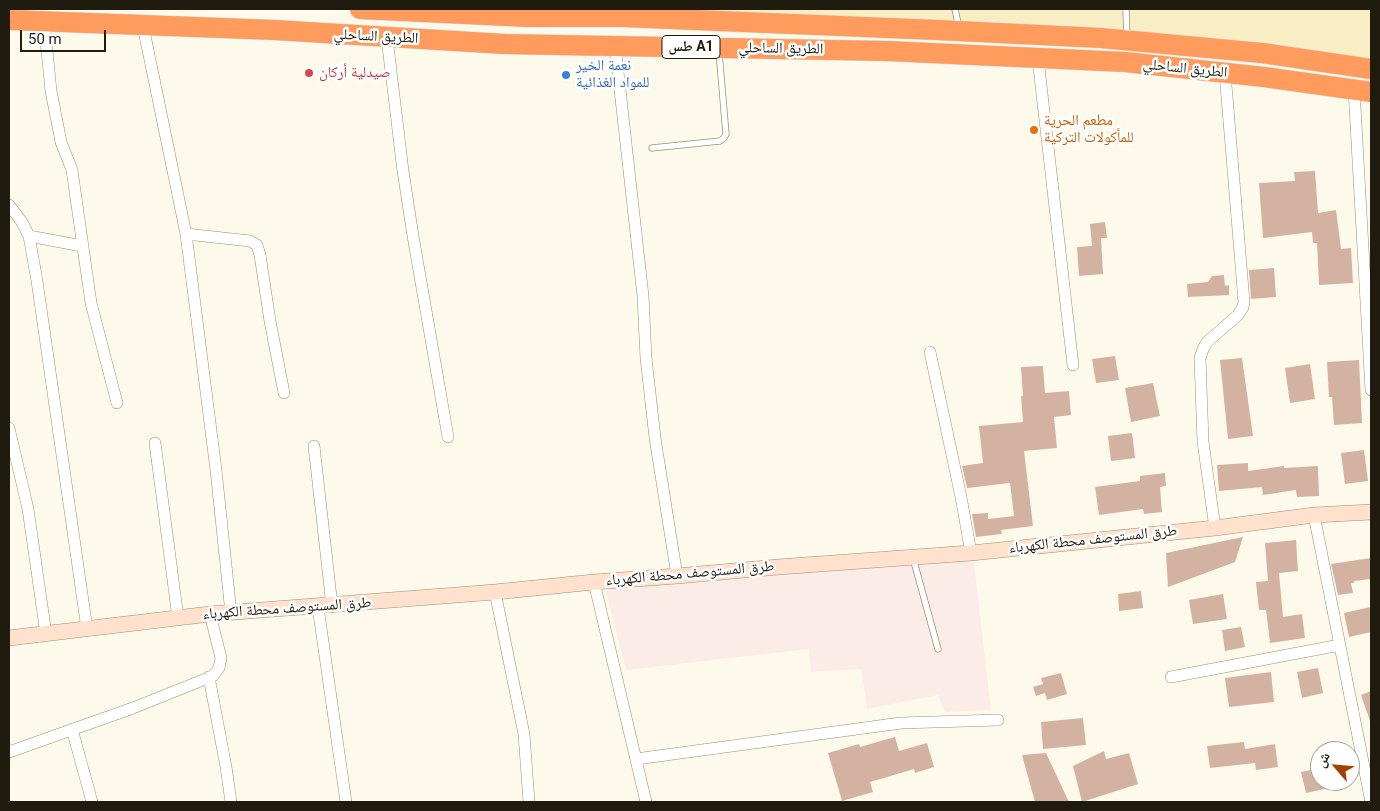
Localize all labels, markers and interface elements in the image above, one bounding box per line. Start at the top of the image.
scale bar [22,20,109,52]
street label: الطريق الساحلي [333,26,419,48]
text: 50 m [28,30,62,48]
road number: طس A1 [662,36,720,58]
street label: الطريق الساحلي [738,39,824,59]
street label: الطريق الساحلي [1142,56,1228,82]
place label: نعمة الخير للمواد الغذائية [576,57,650,92]
place label: صيدلية أركان [319,64,391,82]
marker: صيدلية أركان [303,67,315,79]
marker: نعمة الخير للمواد الغذائية [560,69,572,81]
place label: مطعم الحرية للمأكولات التركية [1044,112,1134,147]
marker: مطعم الحرية للمأكولات التركية [1028,124,1040,136]
street label: طرق المستوصف محطة الكهرباء [1008,522,1178,558]
street label: طرق المستوصف محطة الكهرباء [605,558,775,590]
street label: طرق المستوصف محطة الكهرباء [202,594,372,624]
north arrow [1310,741,1360,791]
text: ش [1312,749,1333,770]

